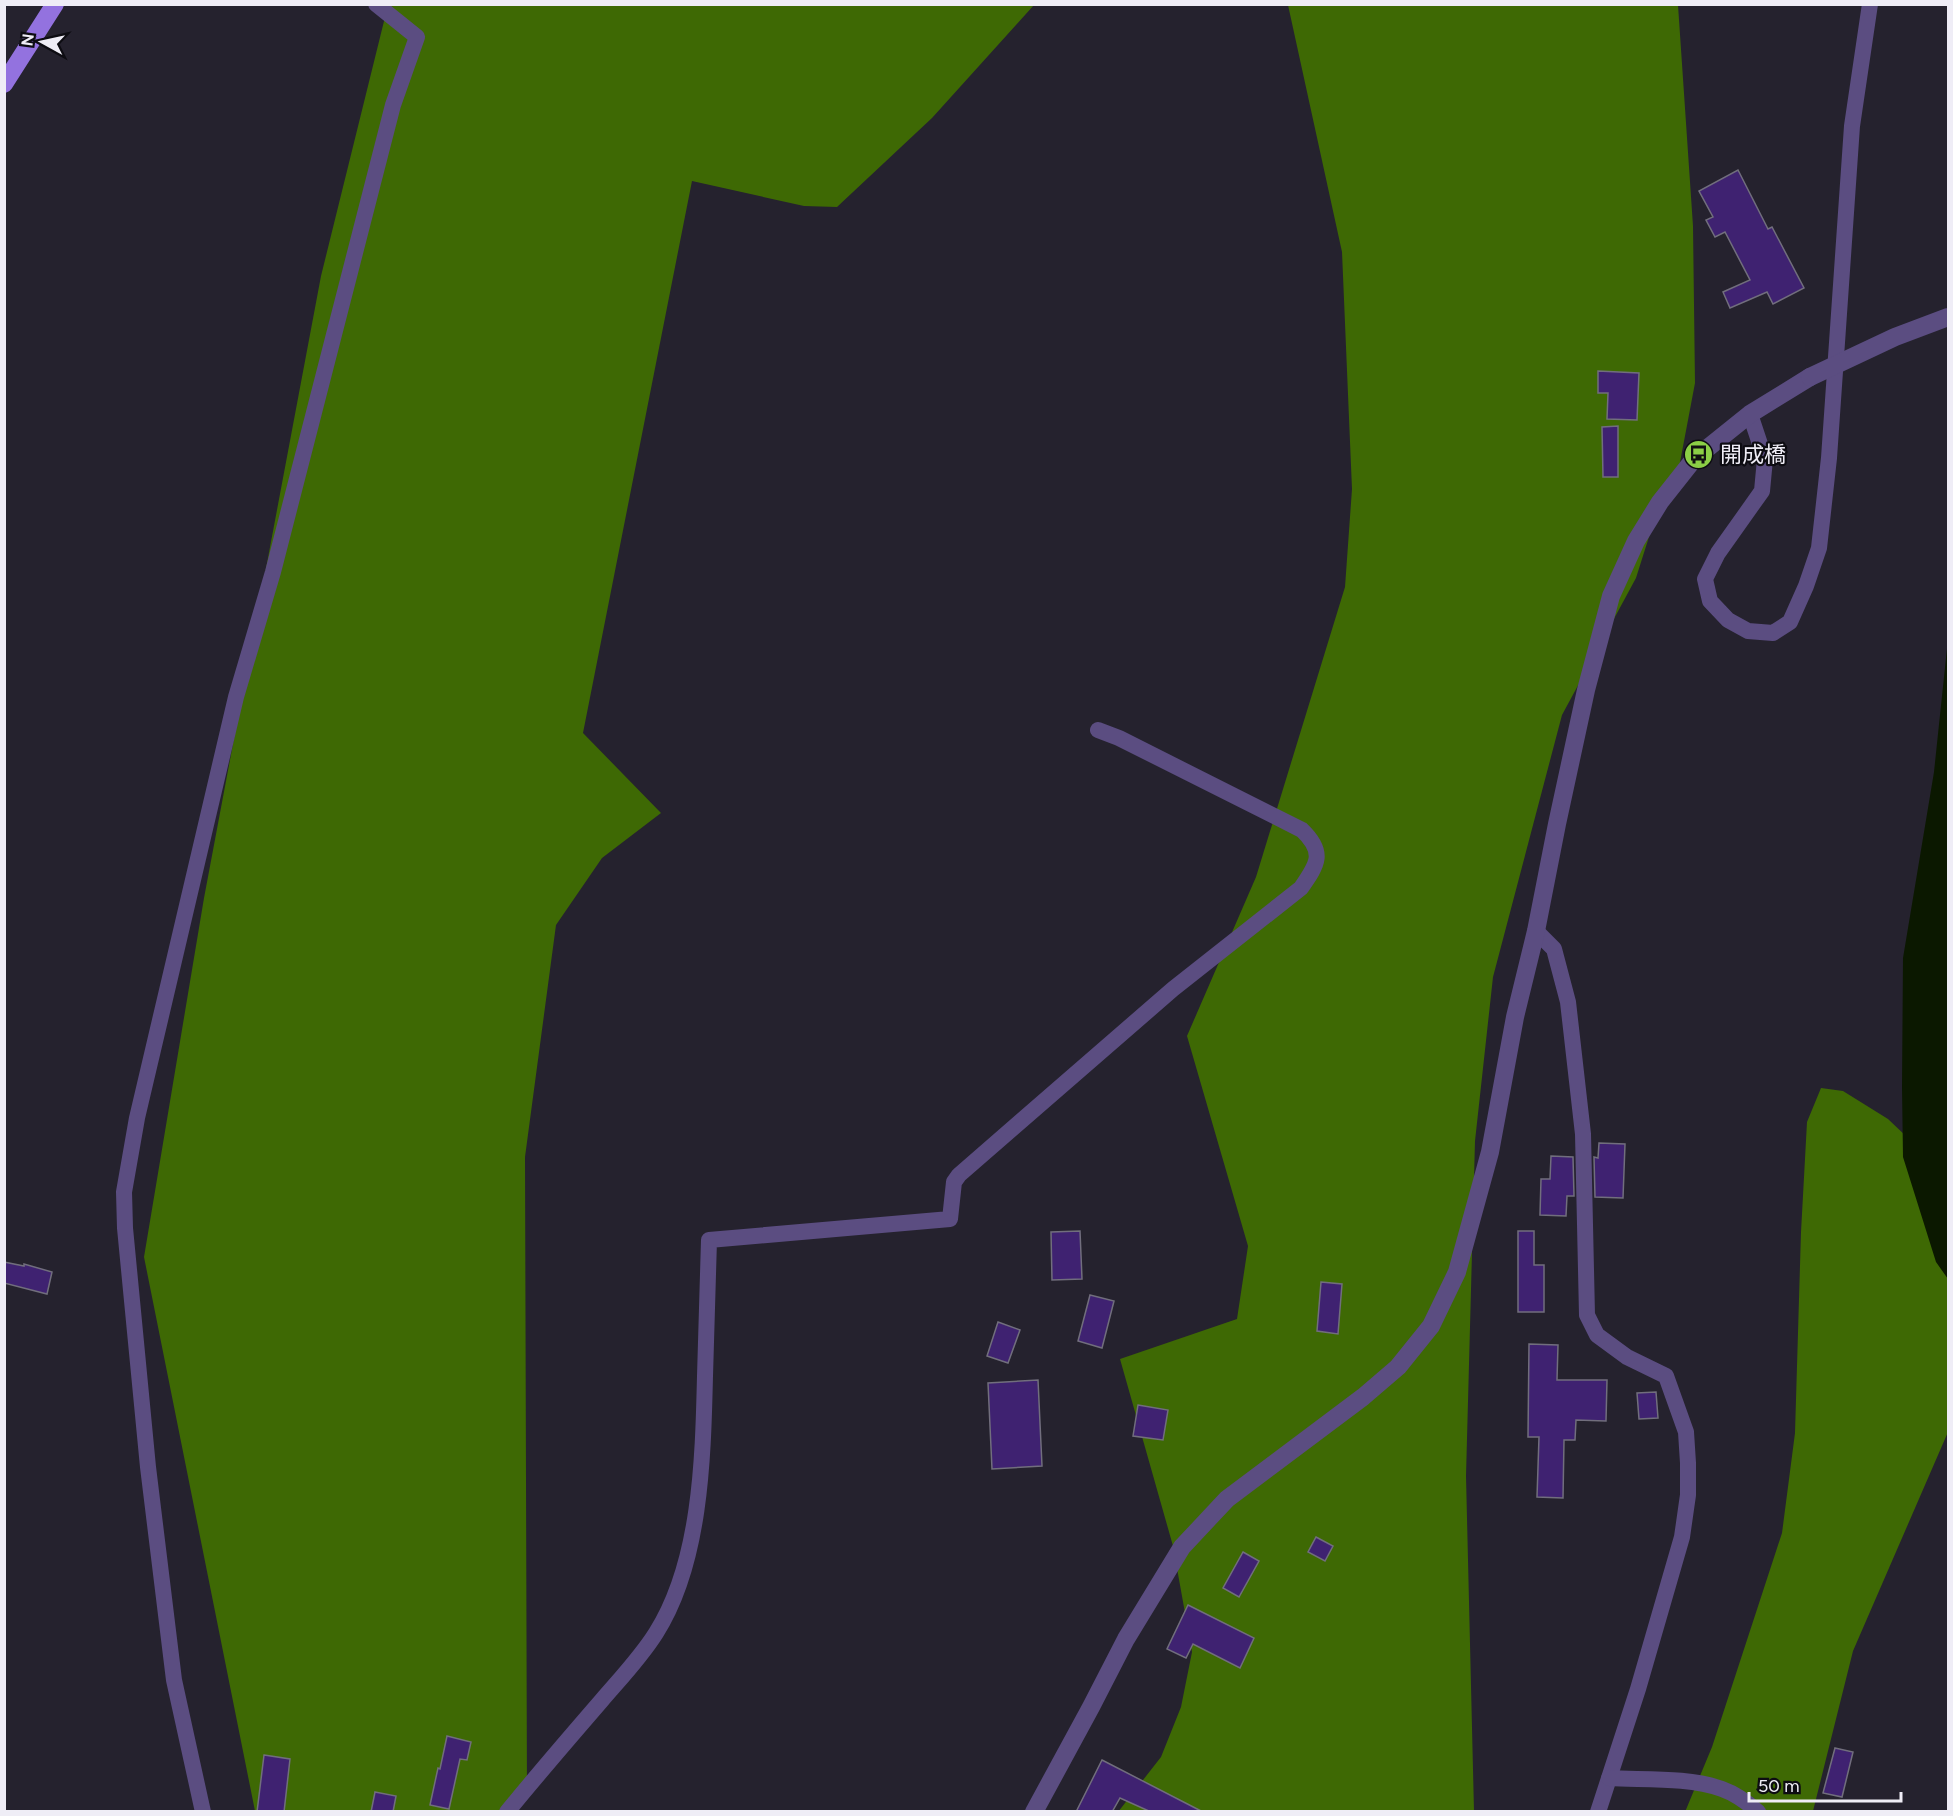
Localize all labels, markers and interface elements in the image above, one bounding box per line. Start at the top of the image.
north arrow [12,12,72,72]
text: N [17,33,38,47]
bus stop icon: 開成橋 [1683,438,1715,470]
place label: 開成橋 [1720,441,1786,468]
scale bar [1749,1765,1900,1803]
text: 50 m [1758,1775,1800,1797]

